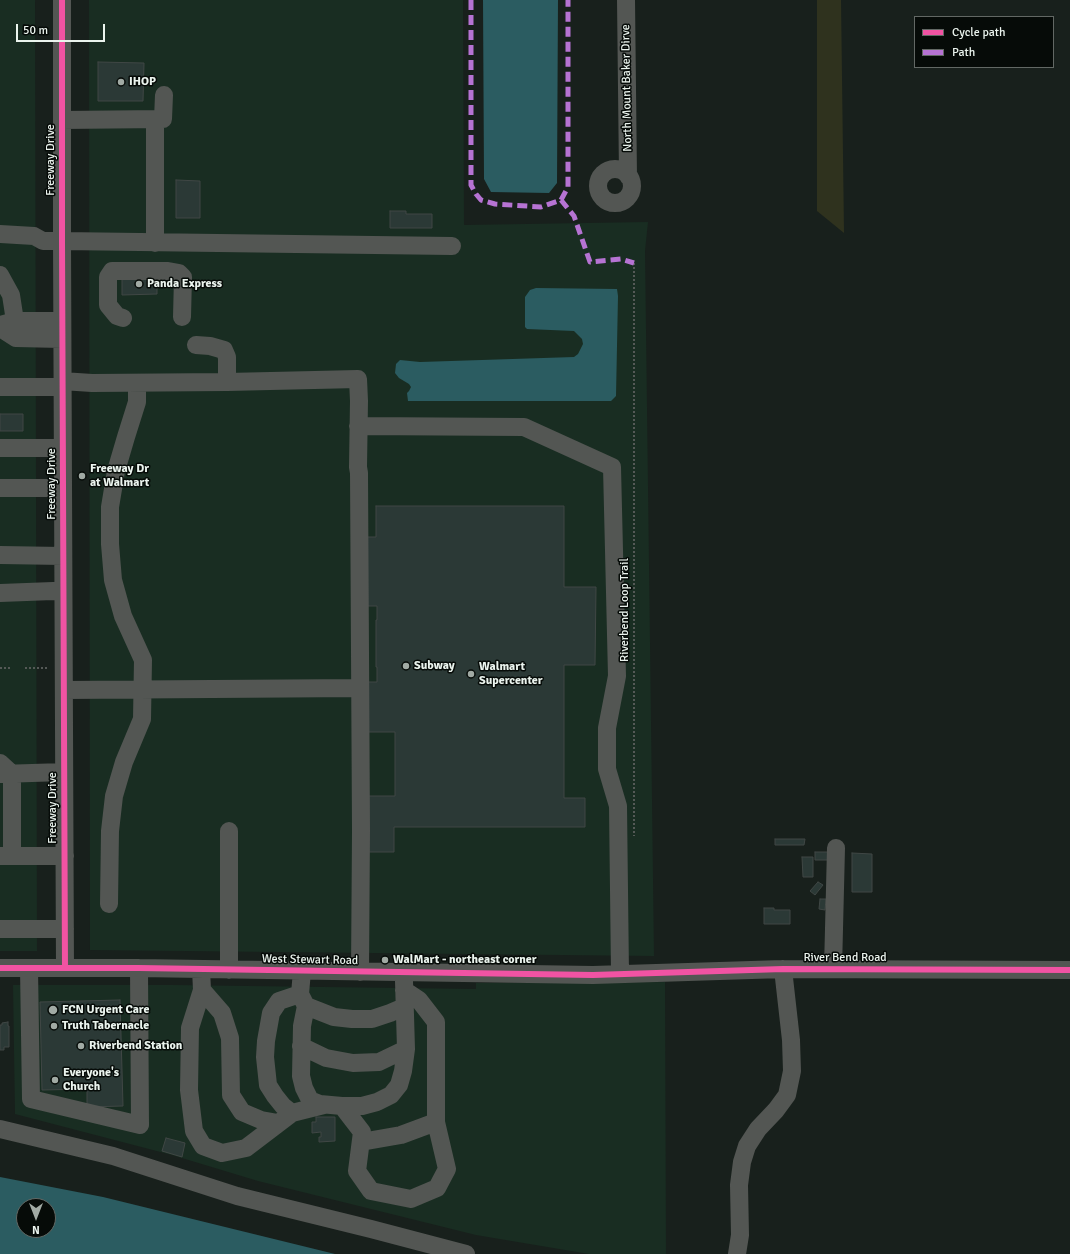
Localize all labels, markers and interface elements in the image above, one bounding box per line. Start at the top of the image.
scale bar [18,16,107,42]
legend [914,16,1054,68]
text: 50 m [23,23,48,38]
street label: North Mount Baker Dirve [619,24,635,152]
text: Cycle path [952,25,1005,40]
text: Path [952,45,975,60]
place label: IHOP [129,75,156,89]
marker: IHOP [116,77,126,87]
street label: Freeway Drive [44,124,58,196]
place label: Panda Express [147,277,222,291]
marker: Panda Express [134,279,144,289]
street label: Freeway Drive [45,448,59,520]
place label: Freeway Dr at Walmart [90,462,149,490]
marker: Freeway Dr at Walmart [77,471,87,481]
street label: Riverbend Loop Trail [618,558,632,662]
place label: Subway [414,659,455,673]
place label: Walmart Supercenter [479,660,543,688]
marker: Subway [401,661,411,671]
marker: Walmart Supercenter [466,669,476,679]
street label: Freeway Drive [46,772,60,844]
street label: River Bend Road [803,951,887,965]
street label: West Stewart Road [262,952,358,968]
place label: WalMart - northeast corner [393,953,537,967]
marker: WalMart - northeast corner [380,955,390,965]
place label: FCN Urgent Care [62,1003,149,1017]
marker: FCN Urgent Care [47,1004,59,1016]
place label: Truth Tabernacle [62,1019,149,1033]
marker: Truth Tabernacle [49,1021,59,1031]
place label: Riverbend Station [89,1039,182,1053]
marker: Riverbend Station [76,1041,86,1051]
place label: Everyone's Church [63,1066,119,1094]
marker: Everyone's Church [50,1075,60,1085]
north arrow [16,1198,56,1238]
text: N [32,1223,40,1236]

